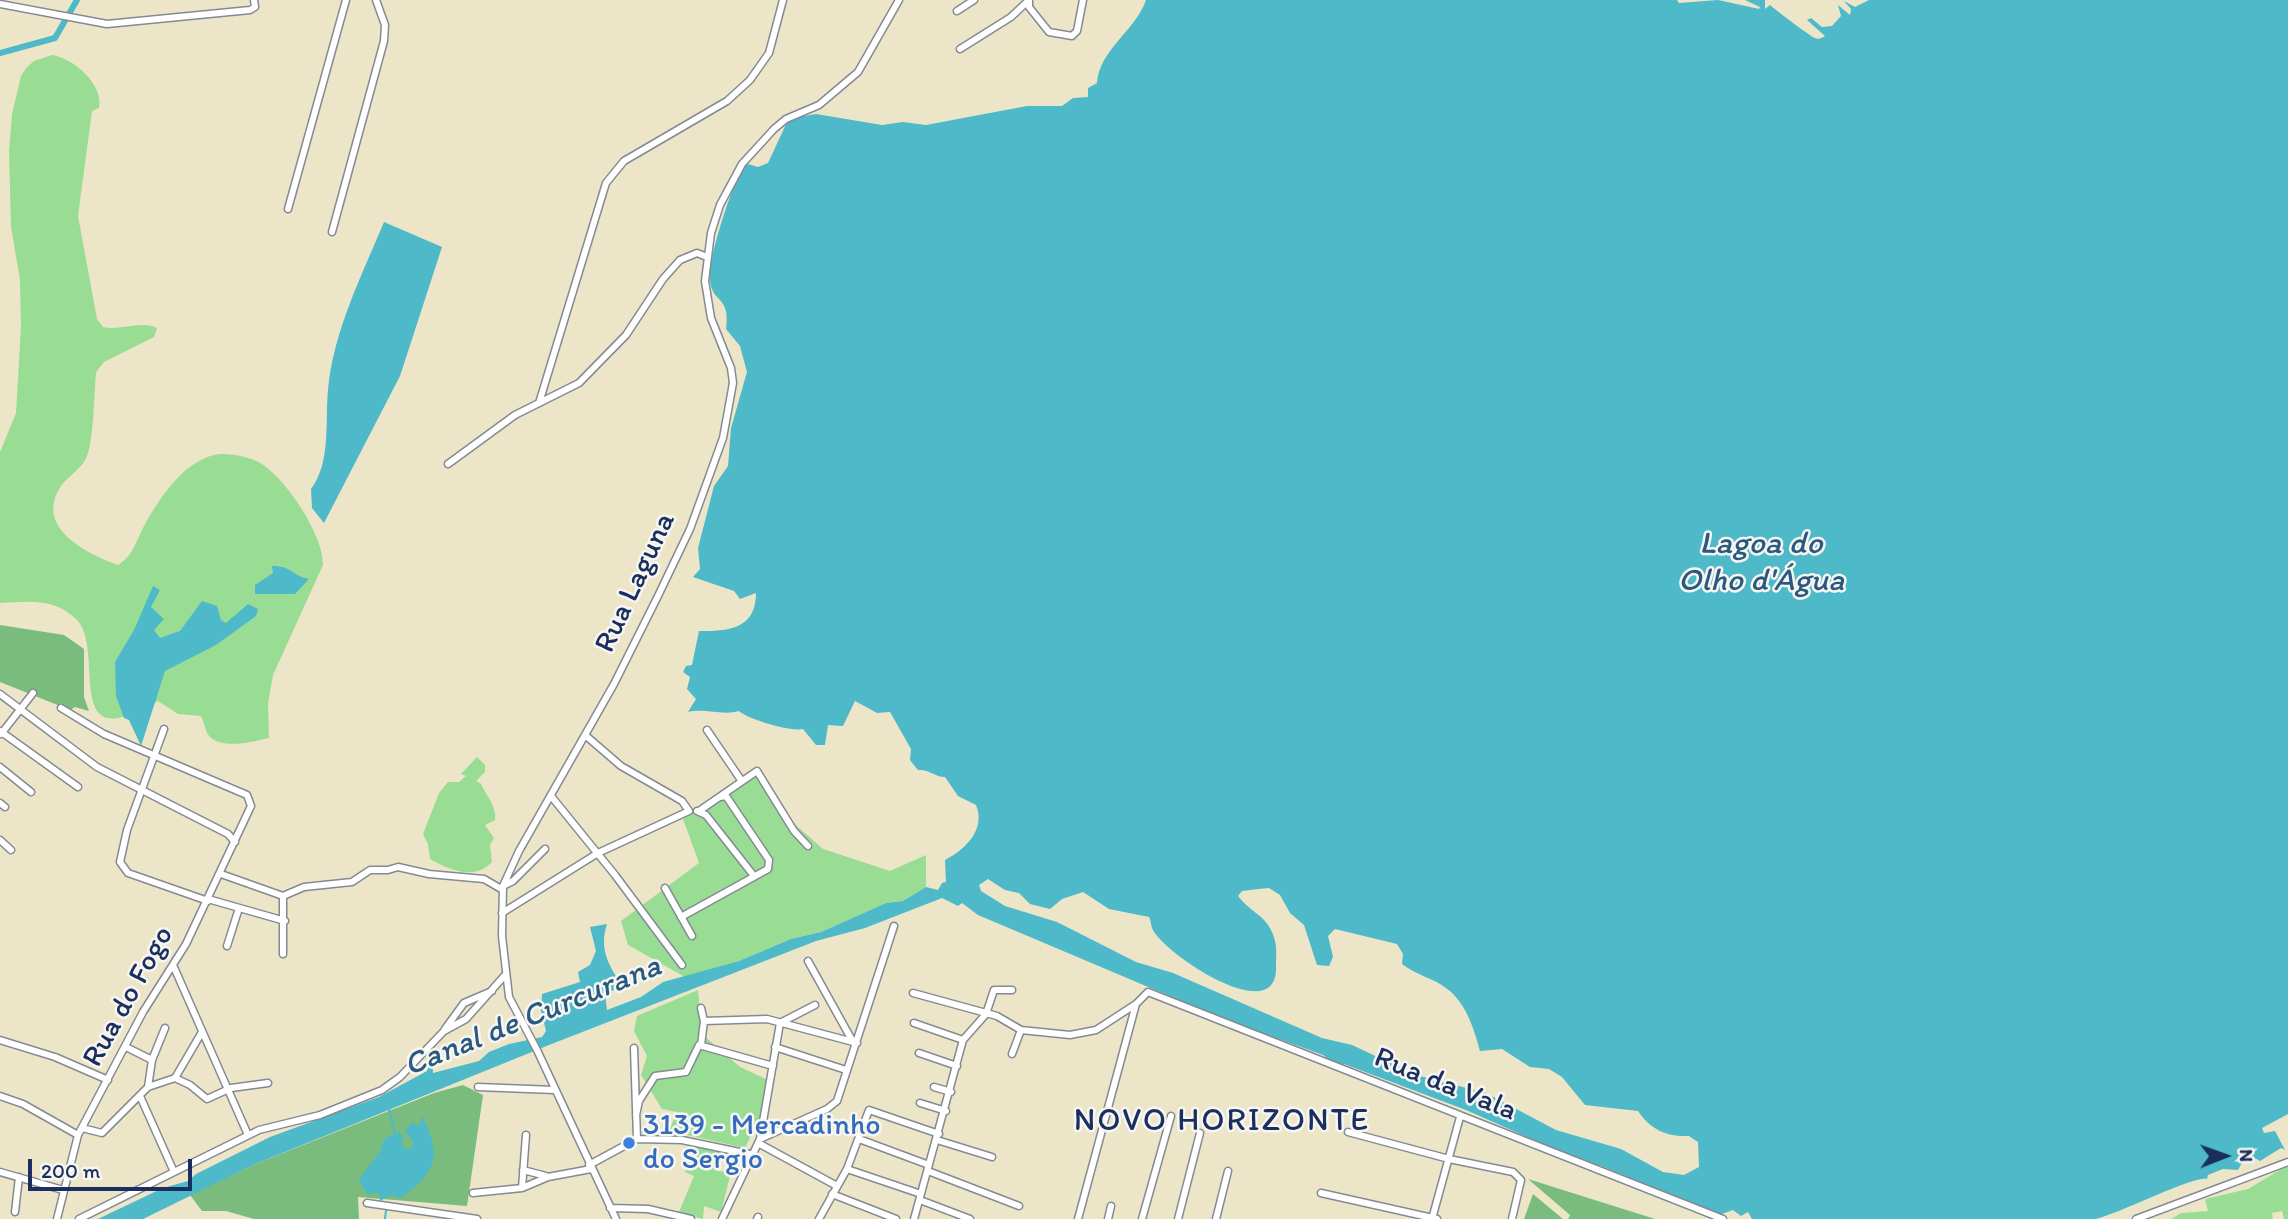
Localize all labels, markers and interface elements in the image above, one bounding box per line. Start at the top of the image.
street label: Rua Laguna [588,507,684,659]
water label: Lagoa do Olho d'Água [1678,526,1844,601]
street label: Rua do Fogo [76,920,182,1074]
water label: Canal de Curcurana [399,948,667,1086]
street label: Rua da Vala [1368,1040,1522,1130]
district label: NOVO HORIZONTE [1077,1103,1367,1141]
place label: 3139 - Mercadinho do Sergio [643,1108,881,1178]
north arrow [2190,1121,2260,1191]
marker: 3139 - Mercadinho do Sergio [621,1135,637,1151]
scale bar [32,1146,196,1190]
text: N [2235,1149,2258,1162]
text: 200 m [41,1158,100,1183]

